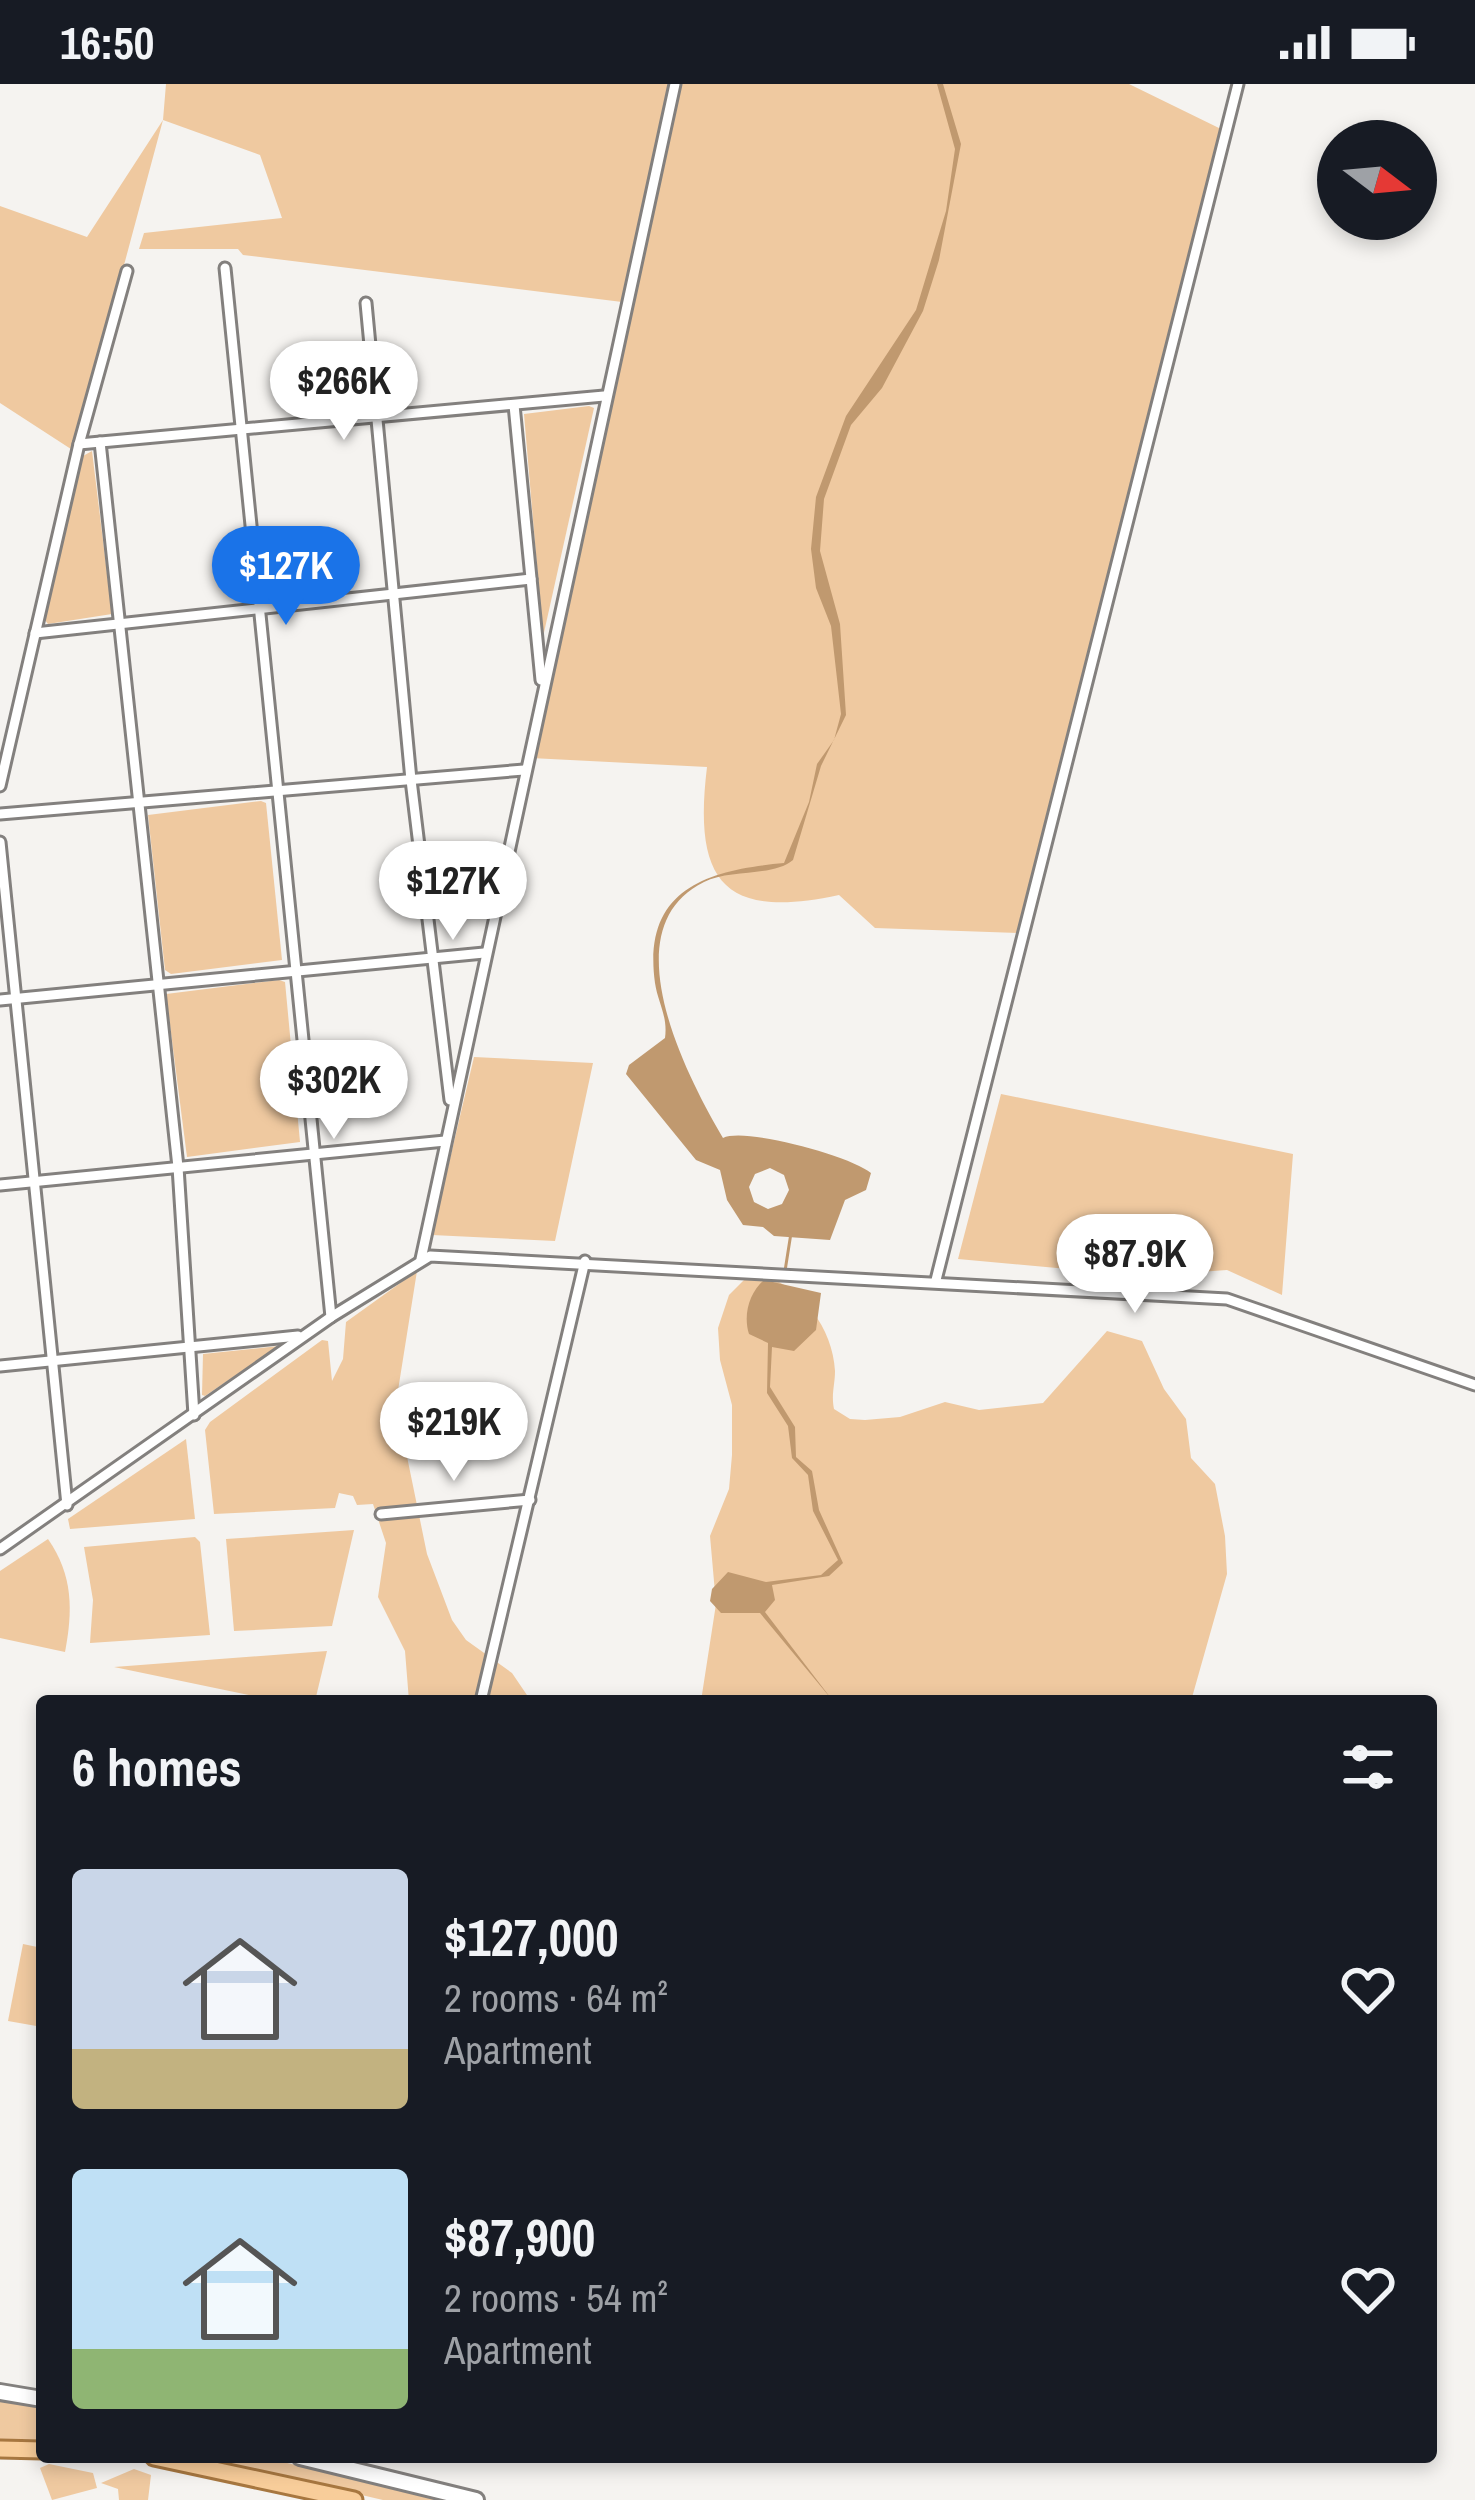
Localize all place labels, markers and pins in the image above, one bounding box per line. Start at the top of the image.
pin: $266K [260,341,428,443]
pin: $127K [202,526,370,628]
pin: $127K [369,841,537,943]
pin: $302K [250,1040,418,1142]
pin: $87.9K [1037,1214,1233,1316]
pin: $219K [370,1382,538,1484]

